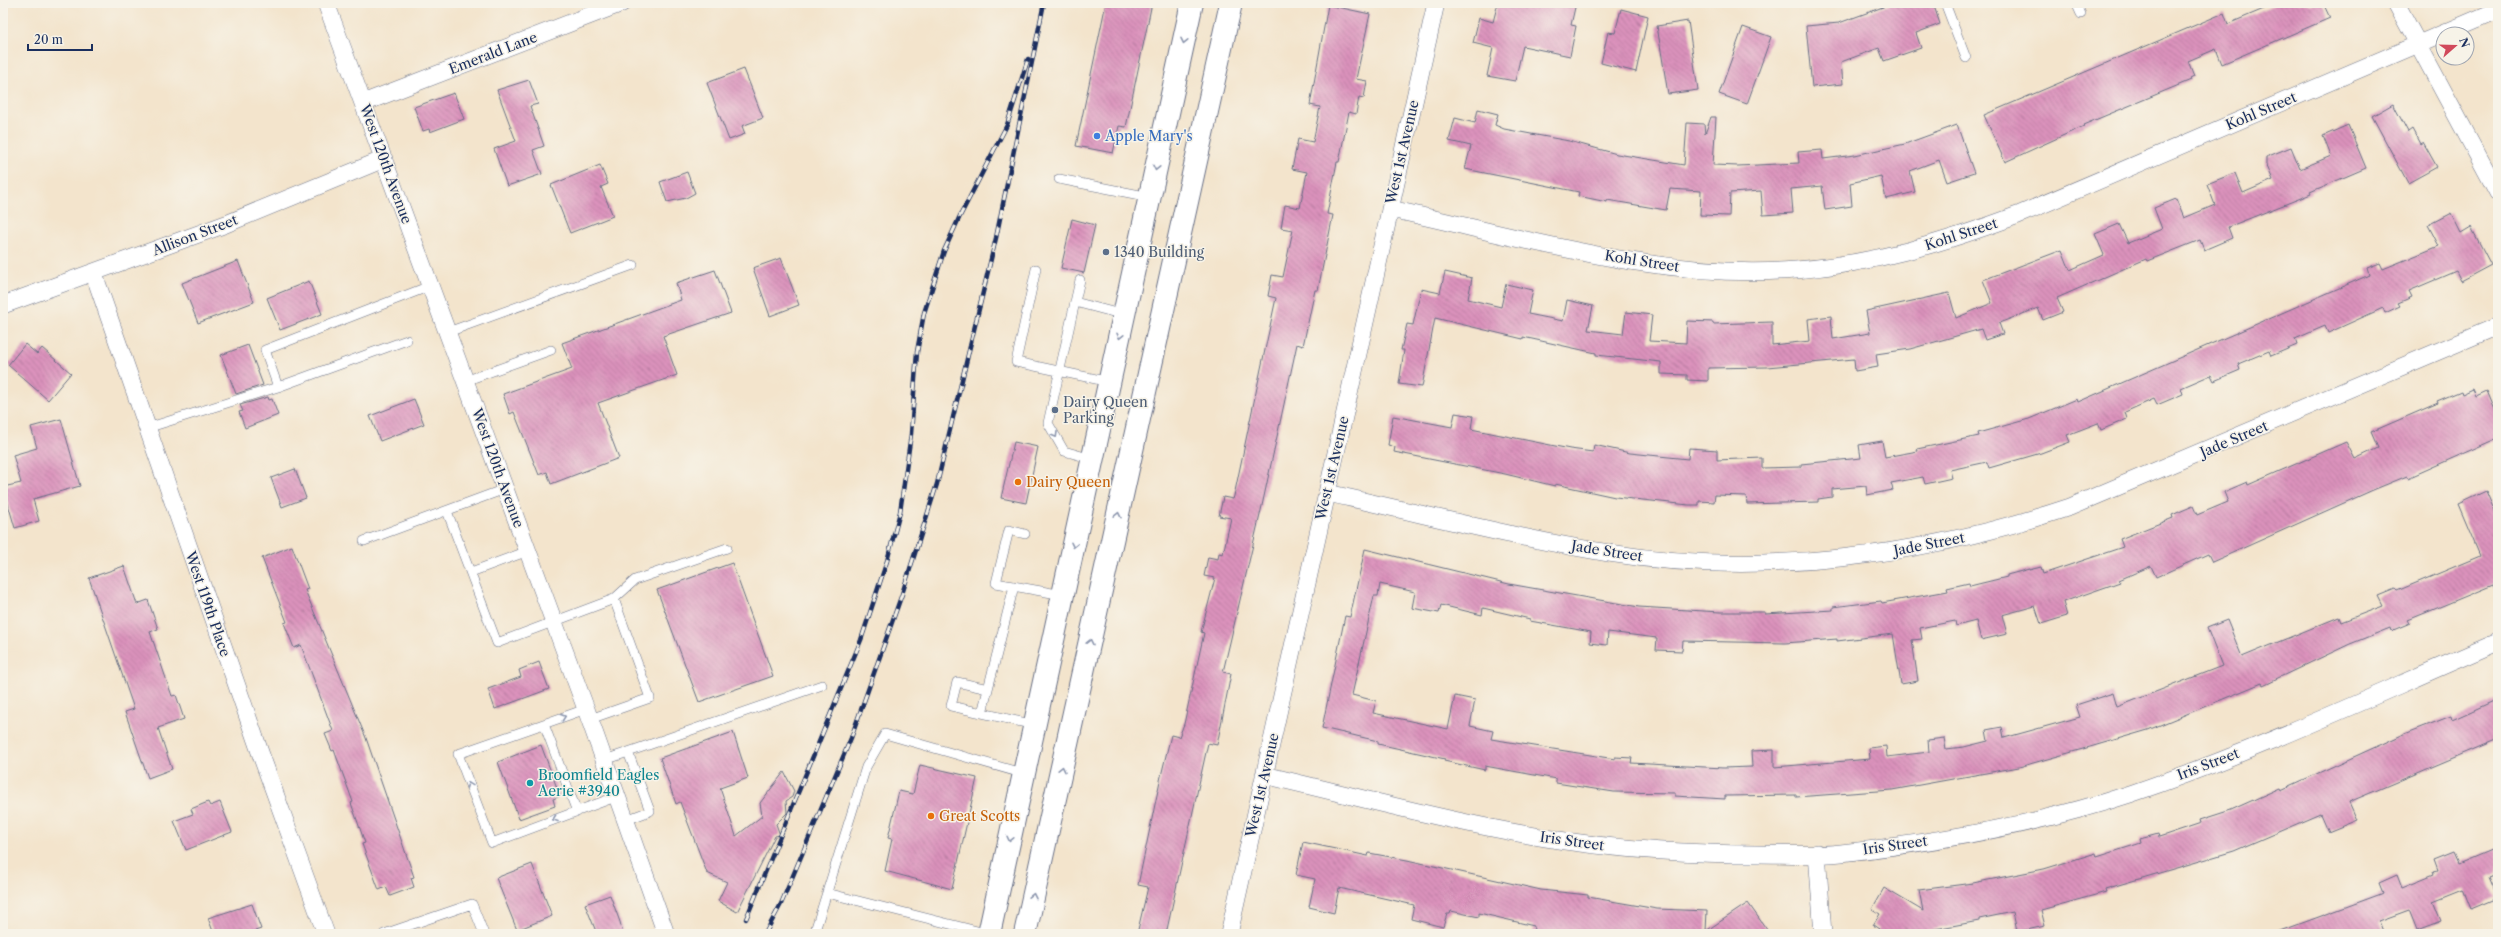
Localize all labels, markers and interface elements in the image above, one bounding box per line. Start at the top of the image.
scale bar [28,26,92,52]
north arrow [2435,26,2475,66]
street label: Emerald Lane [446,28,540,78]
text: 20 m [34,32,63,47]
text: N [2456,36,2473,50]
one-way arrow [1180,38,1188,44]
street label: Kohl Street [2223,88,2299,134]
street label: West 1st Avenue [1381,98,1423,207]
street label: West 120th Avenue [356,101,416,226]
place label: Apple Mary's [1104,127,1192,145]
marker: Apple Mary's [1092,131,1102,141]
one-way arrow [1153,165,1161,171]
street label: Allison Street [149,210,240,260]
street label: Kohl Street [1922,214,2000,254]
place label: 1340 Building [1114,243,1205,261]
street label: Kohl Street [1603,246,1681,276]
marker: 1340 Building [1101,247,1111,257]
one-way arrow [1116,333,1124,339]
place label: Dairy Queen Parking [1063,393,1148,427]
street label: West 120th Avenue [468,405,528,530]
marker: Dairy Queen Parking [1050,405,1060,415]
street label: West 1st Avenue [1311,414,1353,523]
street label: Jade Street [2196,417,2271,462]
one-way arrow [1050,431,1057,438]
place label: Dairy Queen [1026,473,1111,491]
marker: Dairy Queen [1013,477,1023,487]
one-way arrow [1113,512,1121,518]
street label: Jade Street [1890,528,1966,560]
street label: Jade Street [1568,536,1644,566]
one-way arrow [1071,542,1079,548]
street label: West 119th Place [181,548,234,659]
one-way arrow [1085,639,1093,645]
one-way arrow [559,714,566,722]
street label: West 1st Avenue [1241,731,1283,840]
street label: Iris Street [2174,744,2242,784]
place label: Broomfield Eagles Aerie #3940 [537,766,659,800]
one-way arrow [1057,766,1065,772]
marker: Broomfield Eagles Aerie #3940 [525,778,535,788]
one-way arrow [466,781,474,788]
place label: Great Scotts [939,807,1020,825]
marker: Great Scotts [926,811,936,821]
one-way arrow [552,815,559,823]
street label: Iris Street [1539,828,1605,854]
street label: Iris Street [1862,832,1928,858]
one-way arrow [1007,836,1015,842]
one-way arrow [1029,893,1037,899]

